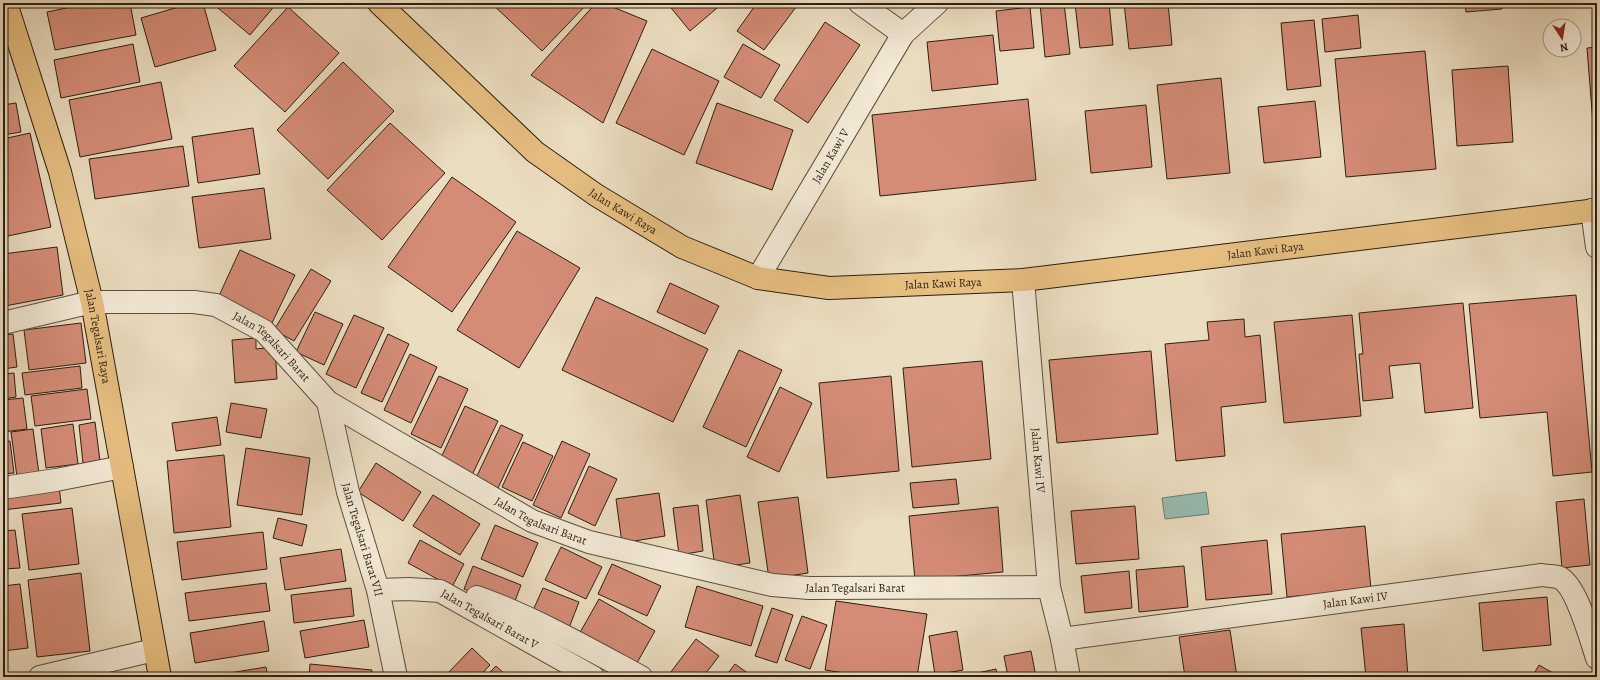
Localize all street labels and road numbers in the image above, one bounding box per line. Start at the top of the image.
street label: Jalan Kawi V [808,125,853,186]
street label: Jalan Kawi Raya [586,185,660,238]
street label: Jalan Kawi Raya [1226,238,1305,263]
street label: Jalan Kawi Raya [904,274,982,293]
street label: Jalan Tegalsari Raya [81,287,115,385]
street label: Jalan Tegalsari Barat [230,308,314,385]
street label: Jalan Kawi IV [1028,427,1049,494]
street label: Jalan Tegalsari Barat VII [338,481,387,598]
street label: Jalan Tegalsari Barat [492,493,589,549]
street label: Jalan Tegalsari Barat [805,580,905,596]
street label: Jalan Tegalsari Barat V [438,585,542,653]
street label: Jalan Kawi IV [1322,588,1390,612]

